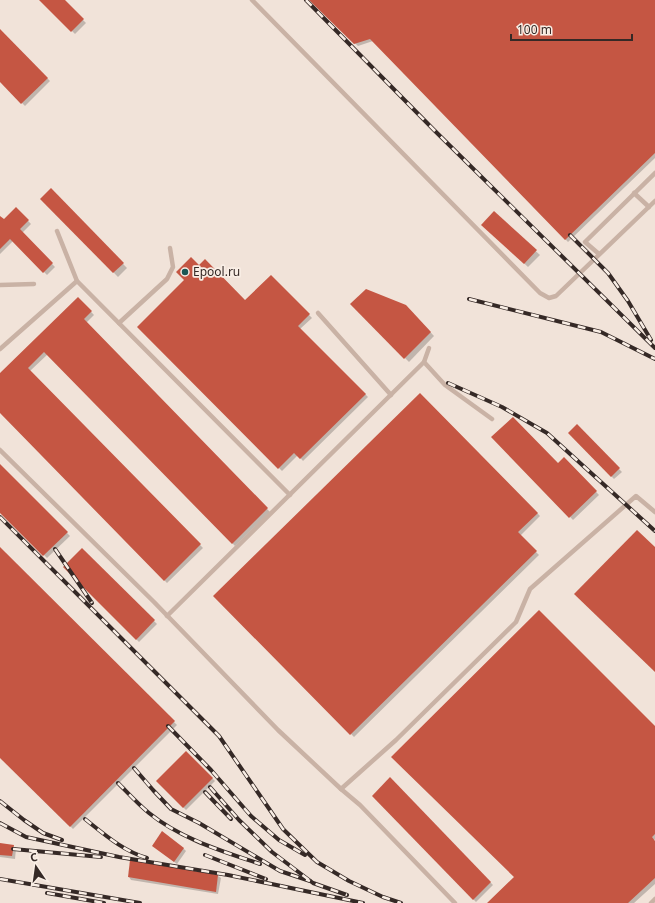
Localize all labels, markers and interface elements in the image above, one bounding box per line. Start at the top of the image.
scale bar [511,16,632,42]
text: 100 m [517,21,552,38]
place label: Epool.ru [193,263,240,280]
marker: Epool.ru [180,267,190,277]
north arrow [16,847,56,887]
text: С [28,849,39,865]

